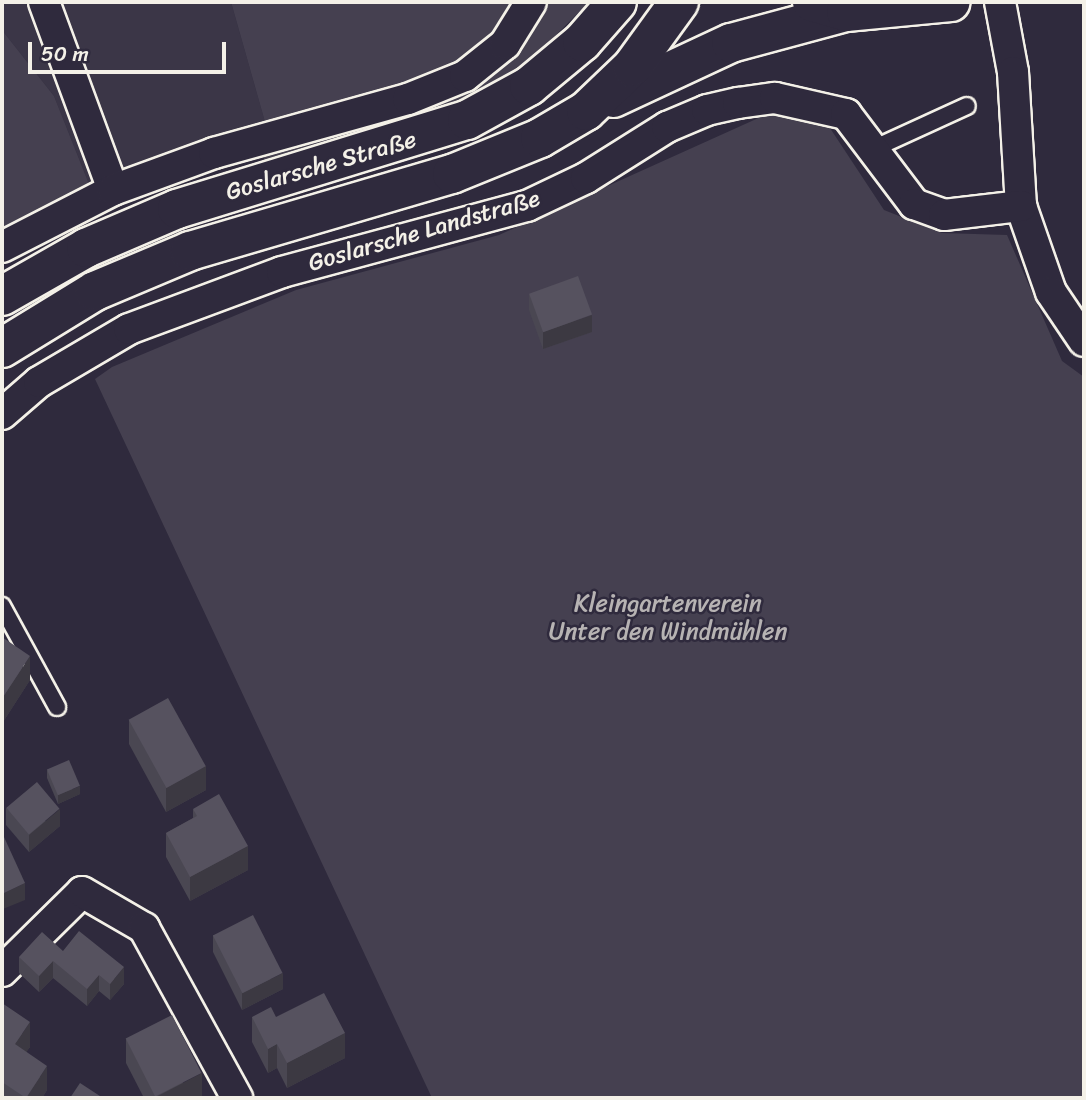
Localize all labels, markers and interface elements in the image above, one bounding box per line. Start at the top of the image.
scale bar [32,28,229,72]
text: 50 m [41,35,89,73]
street label: Goslarsche Straße [223,125,419,207]
street label: Goslarsche Landstraße [305,184,543,278]
park label: Kleingartenverein Unter den Windmühlen [549,590,787,646]

